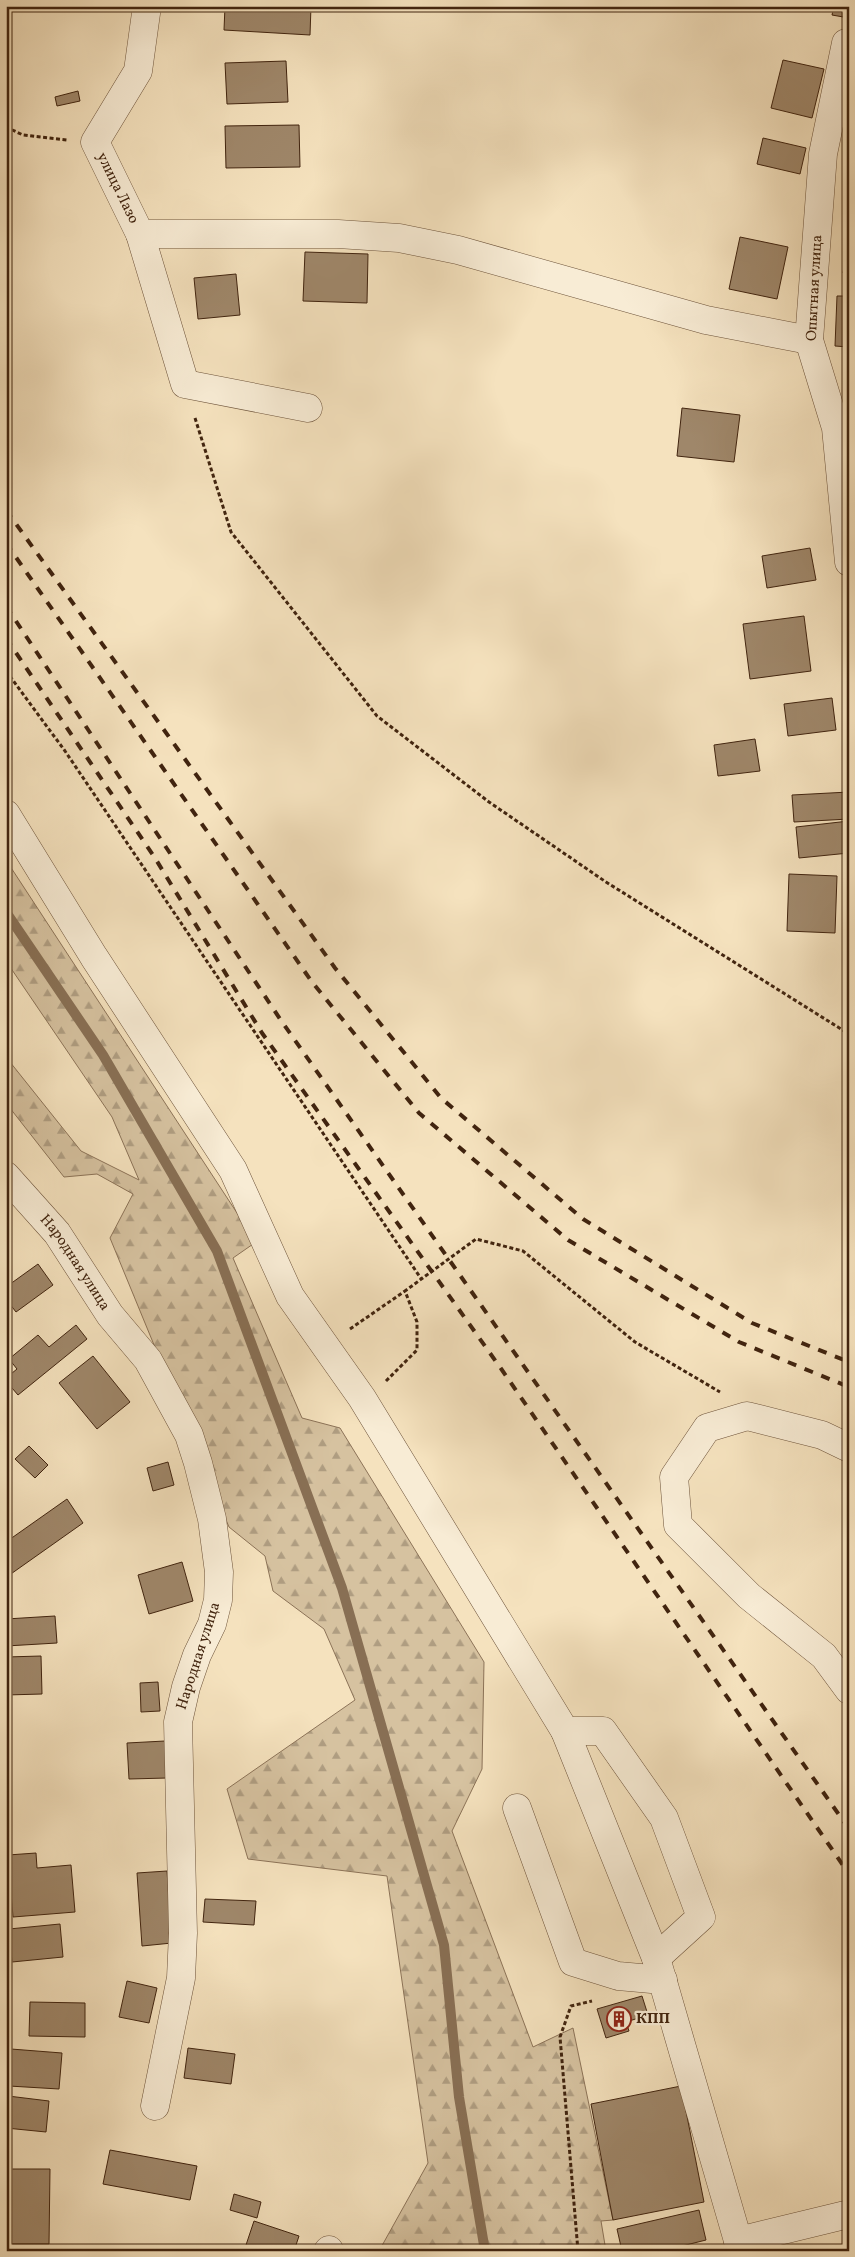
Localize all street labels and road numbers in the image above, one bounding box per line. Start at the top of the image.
street label: улица Лазо [91,149,144,227]
street label: Опытная улица [802,234,828,342]
street label: Народная улица [35,1210,115,1315]
street label: Народная улица [172,1599,226,1713]

